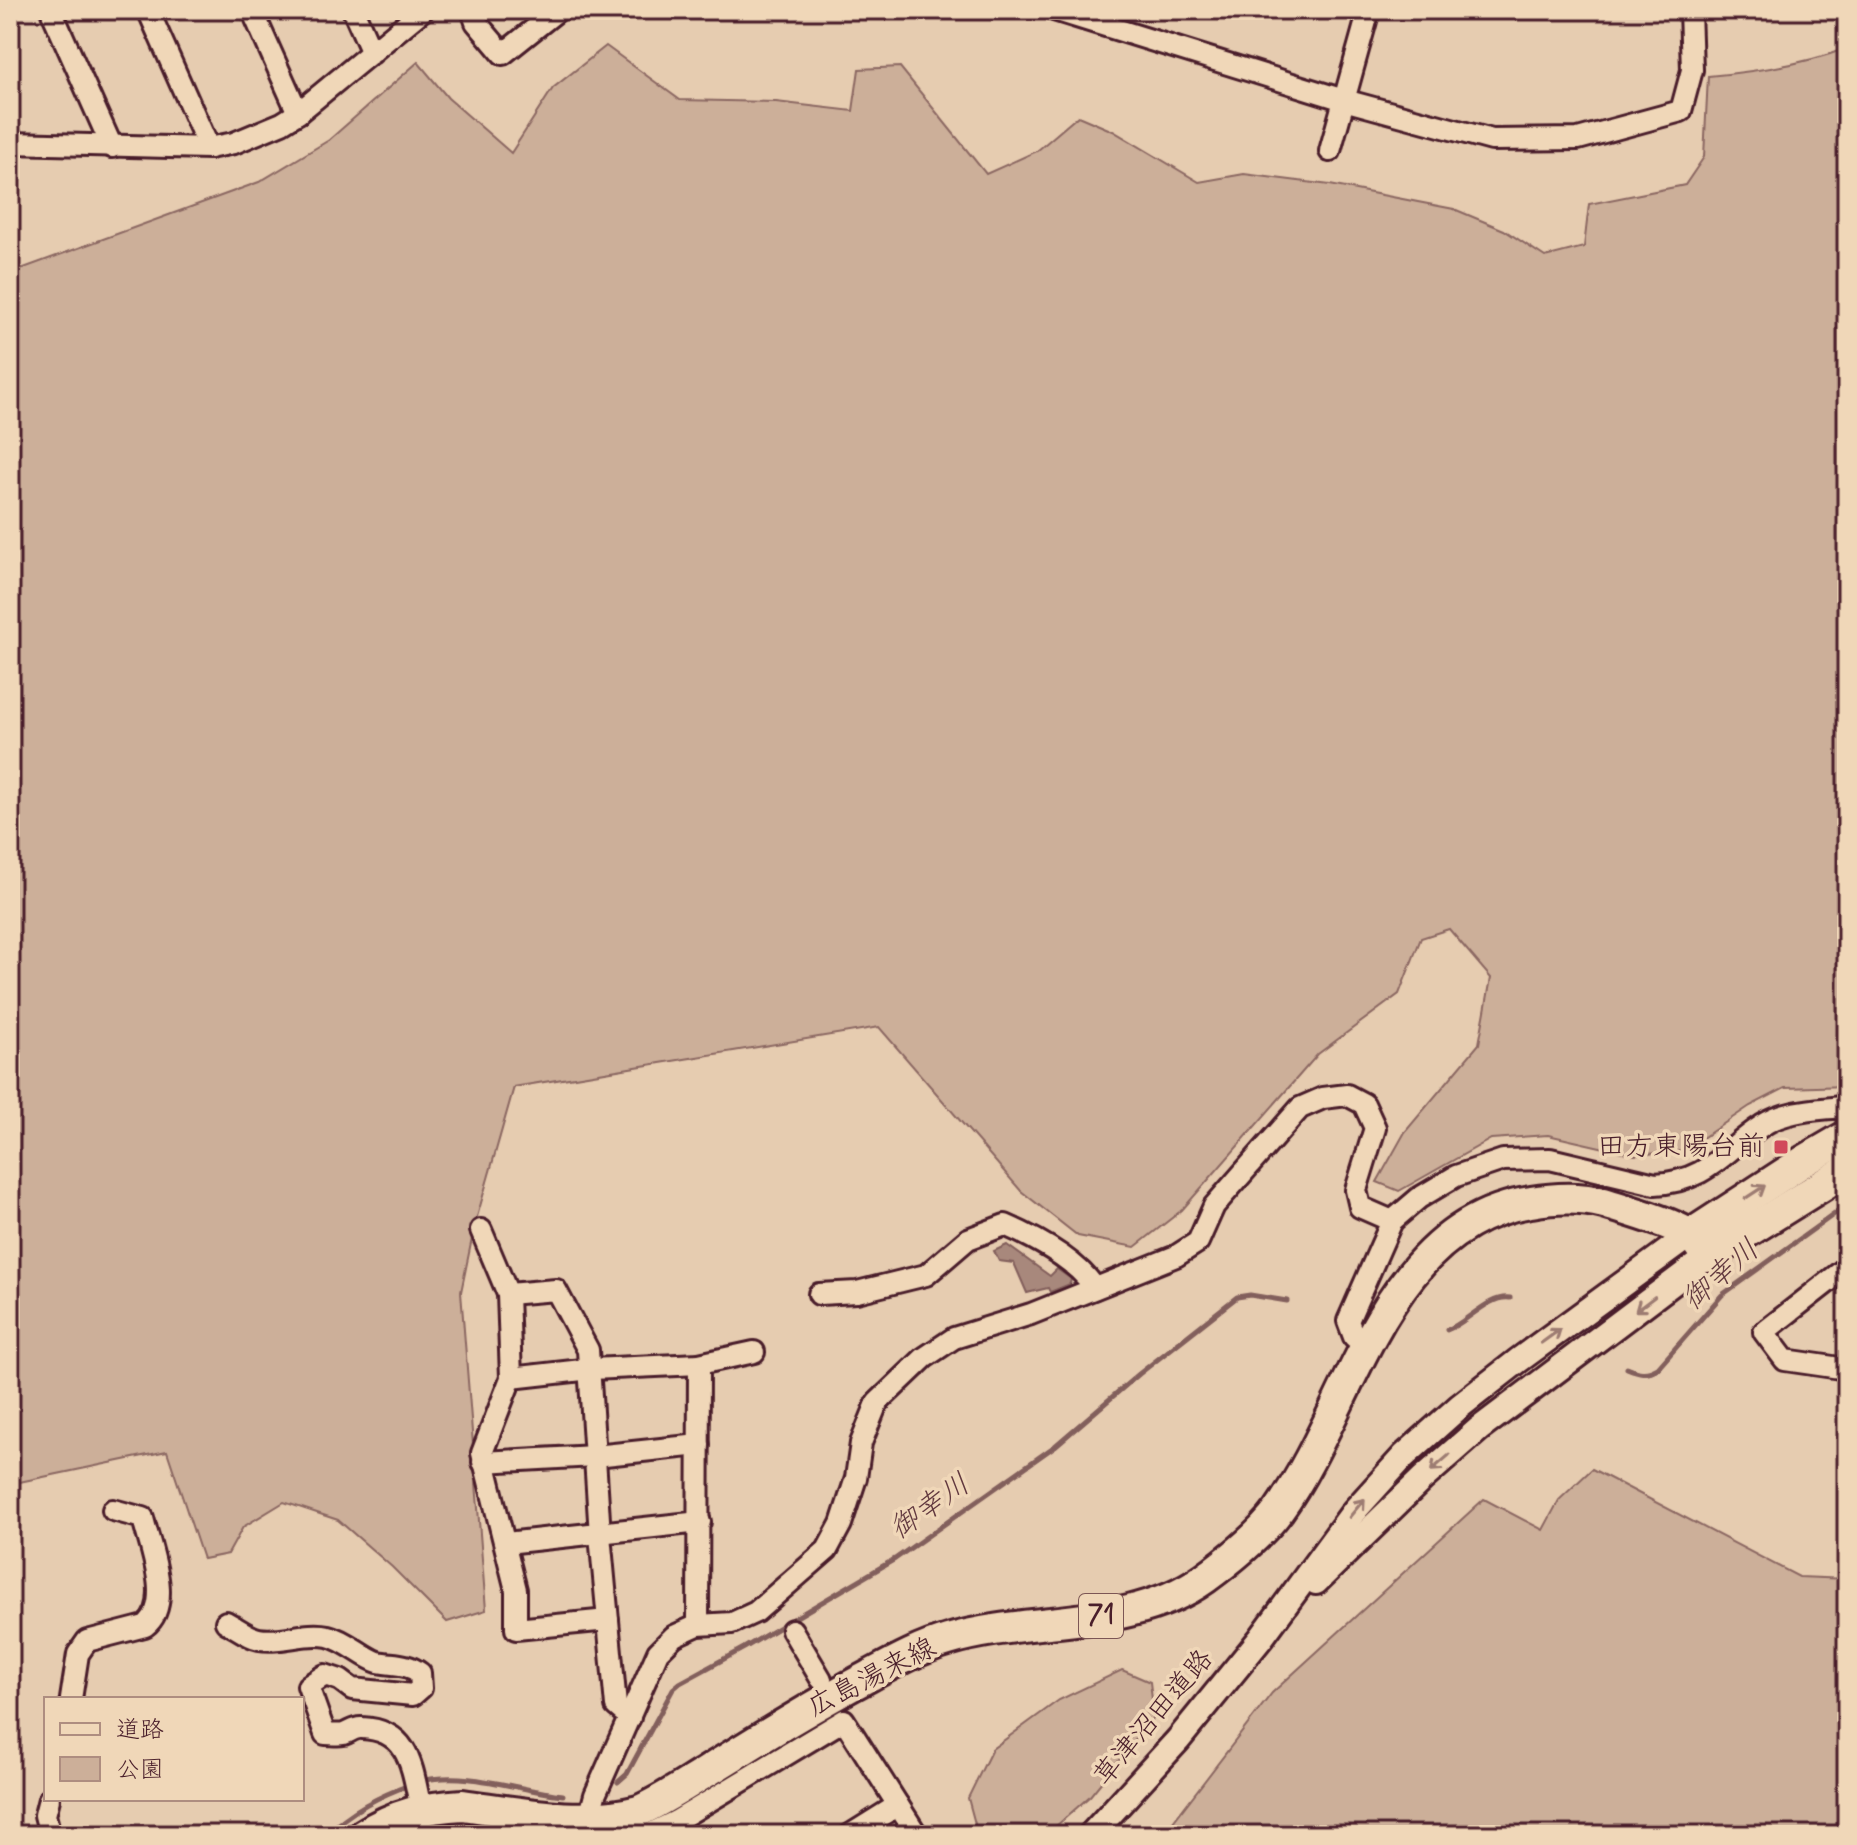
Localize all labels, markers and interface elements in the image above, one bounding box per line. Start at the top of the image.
place label: 田方東陽台前 [1597,1129,1765,1166]
marker: 田方東陽台前 [1772,1138,1790,1156]
one-way arrow [1743,1183,1766,1199]
water label: 御幸川 [1674,1231,1768,1319]
one-way arrow [1635,1295,1656,1312]
one-way arrow [1540,1328,1562,1345]
one-way arrow [1430,1454,1450,1472]
water label: 御幸川 [882,1465,978,1549]
one-way arrow [1348,1499,1366,1519]
road number: 71 [1079,1594,1123,1638]
street label: 広島湯来線 [801,1630,943,1726]
street label: 草津沼田道路 [1086,1642,1222,1794]
legend [44,1697,304,1801]
text: 道路 [116,1715,164,1746]
text: 公園 [116,1755,164,1786]

